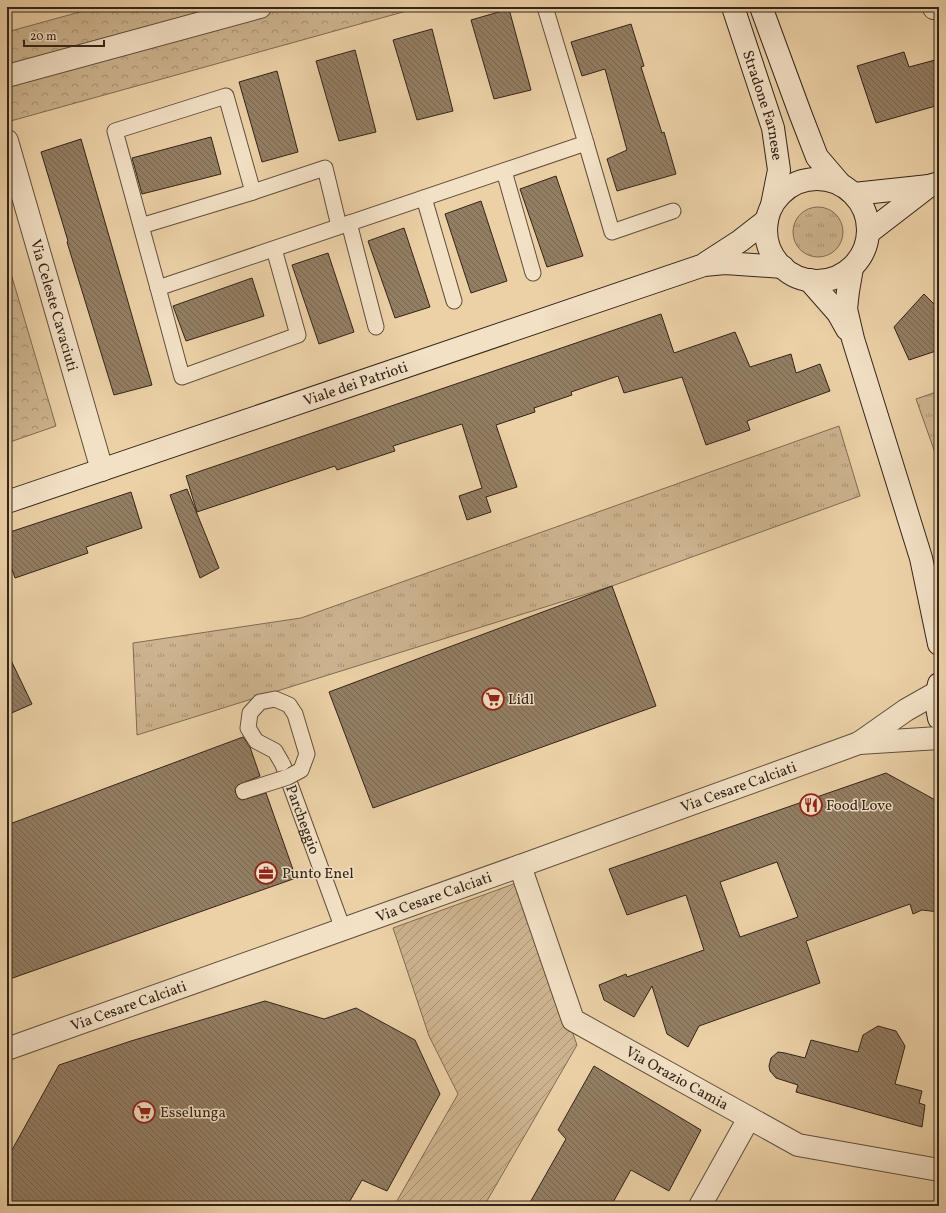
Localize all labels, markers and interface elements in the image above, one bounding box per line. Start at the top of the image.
scale bar [24,22,104,48]
text: 20 m [30,29,57,45]
street label: Stradone Farnese [736,48,787,162]
street label: Via Celeste Cavaciuti [24,237,82,374]
street label: Viale dei Patrioti [301,357,411,412]
supermarket icon: Lidl [480,686,506,712]
place label: Lidl [508,690,534,711]
street label: Via Cesare Calciati [678,758,800,819]
street label: Parcheggio [279,782,324,858]
restaurant icon: Food Love [798,792,824,818]
place label: Food Love [826,796,892,817]
office icon: Punto Enel [253,860,279,886]
place label: Punto Enel [282,864,354,885]
street label: Via Cesare Calciati [373,868,495,929]
street label: Via Cesare Calciati [68,977,190,1037]
street label: Via Orazio Camia [621,1042,732,1116]
supermarket icon: Esselunga [131,1099,157,1125]
place label: Esselunga [160,1103,226,1124]

